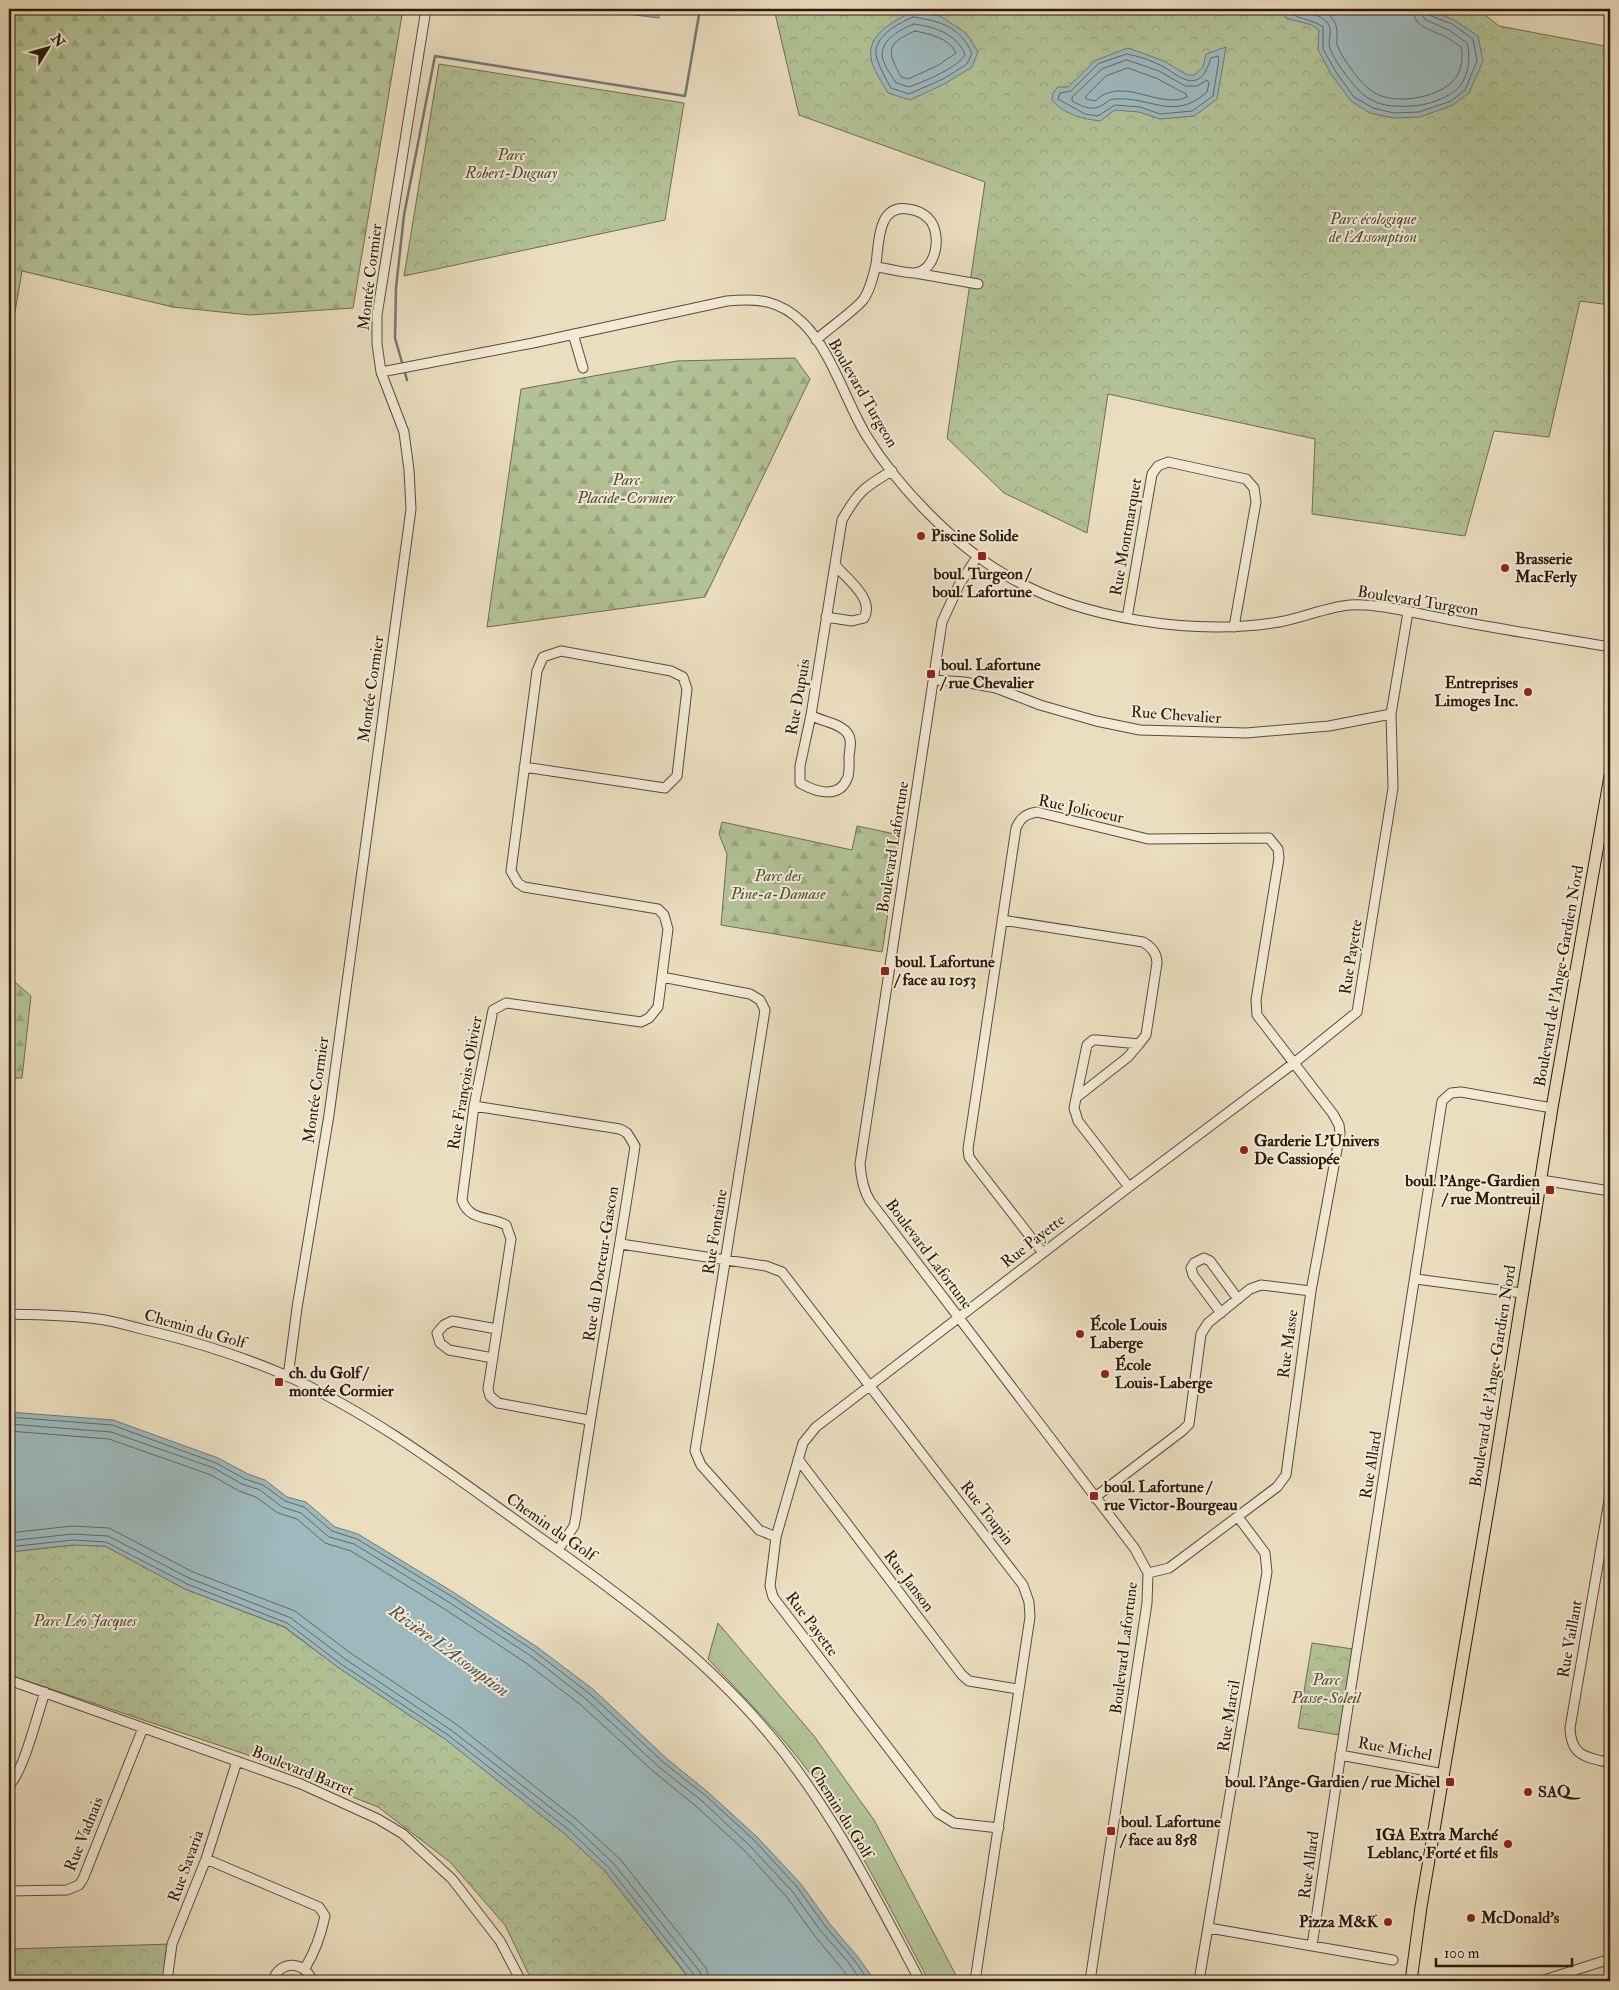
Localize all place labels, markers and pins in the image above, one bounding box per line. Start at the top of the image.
place label: Piscine Solide [931,526,1019,546]
marker: Piscine Solide [915,530,927,542]
place label: Brasserie MacFerly [1514,549,1578,588]
marker: boul. Turgeon / boul. Lafortune [976,550,988,562]
marker: Brasserie MacFerly [1499,562,1511,574]
place label: boul. Turgeon / boul. Lafortune [931,564,1032,602]
place label: boul. Lafortune / rue Chevalier [939,655,1041,693]
marker: boul. Lafortune / rue Chevalier [925,668,937,680]
place label: Entreprises Limoges Inc. [1434,673,1519,712]
marker: Entreprises Limoges Inc. [1522,686,1534,698]
place label: boul. Lafortune / face au 1053 [893,952,995,990]
marker: boul. Lafortune / face au 1053 [879,965,891,977]
place label: Garderie L'Univers De Cassiopée [1254,1131,1380,1170]
marker: Garderie L'Univers De Cassiopée [1238,1144,1250,1156]
place label: boul. l'Ange-Gardien / rue Montreuil [1404,1171,1541,1209]
marker: boul. l'Ange-Gardien / rue Montreuil [1544,1184,1556,1196]
place label: École Louis Laberge [1090,1314,1168,1354]
marker: École Louis Laberge [1074,1328,1086,1340]
place label: École Louis-Laberge [1115,1354,1213,1394]
place label: ch. du Golf / montée Cormier [289,1363,395,1401]
marker: École Louis-Laberge [1099,1368,1111,1380]
marker: ch. du Golf / montée Cormier [273,1376,285,1388]
place label: boul. Lafortune / rue Victor-Bourgeau [1103,1477,1238,1516]
marker: boul. Lafortune / rue Victor-Bourgeau [1088,1490,1100,1502]
place label: boul. l'Ange-Gardien / rue Michel [1224,1772,1441,1793]
marker: boul. l'Ange-Gardien / rue Michel [1444,1776,1456,1788]
place label: SAQ [1538,1782,1581,1802]
marker: SAQ [1522,1786,1534,1798]
place label: boul. Lafortune / face au 858 [1119,1812,1221,1850]
marker: boul. Lafortune / face au 858 [1105,1825,1117,1837]
place label: IGA Extra Marché Leblanc, Forté et fils [1367,1825,1499,1863]
marker: IGA Extra Marché Leblanc, Forté et fils [1502,1838,1514,1850]
place label: McDonald's [1480,1908,1560,1928]
place label: Pizza M&K [1299,1912,1379,1932]
marker: McDonald's [1465,1912,1477,1924]
marker: Pizza M&K [1382,1916,1394,1928]

